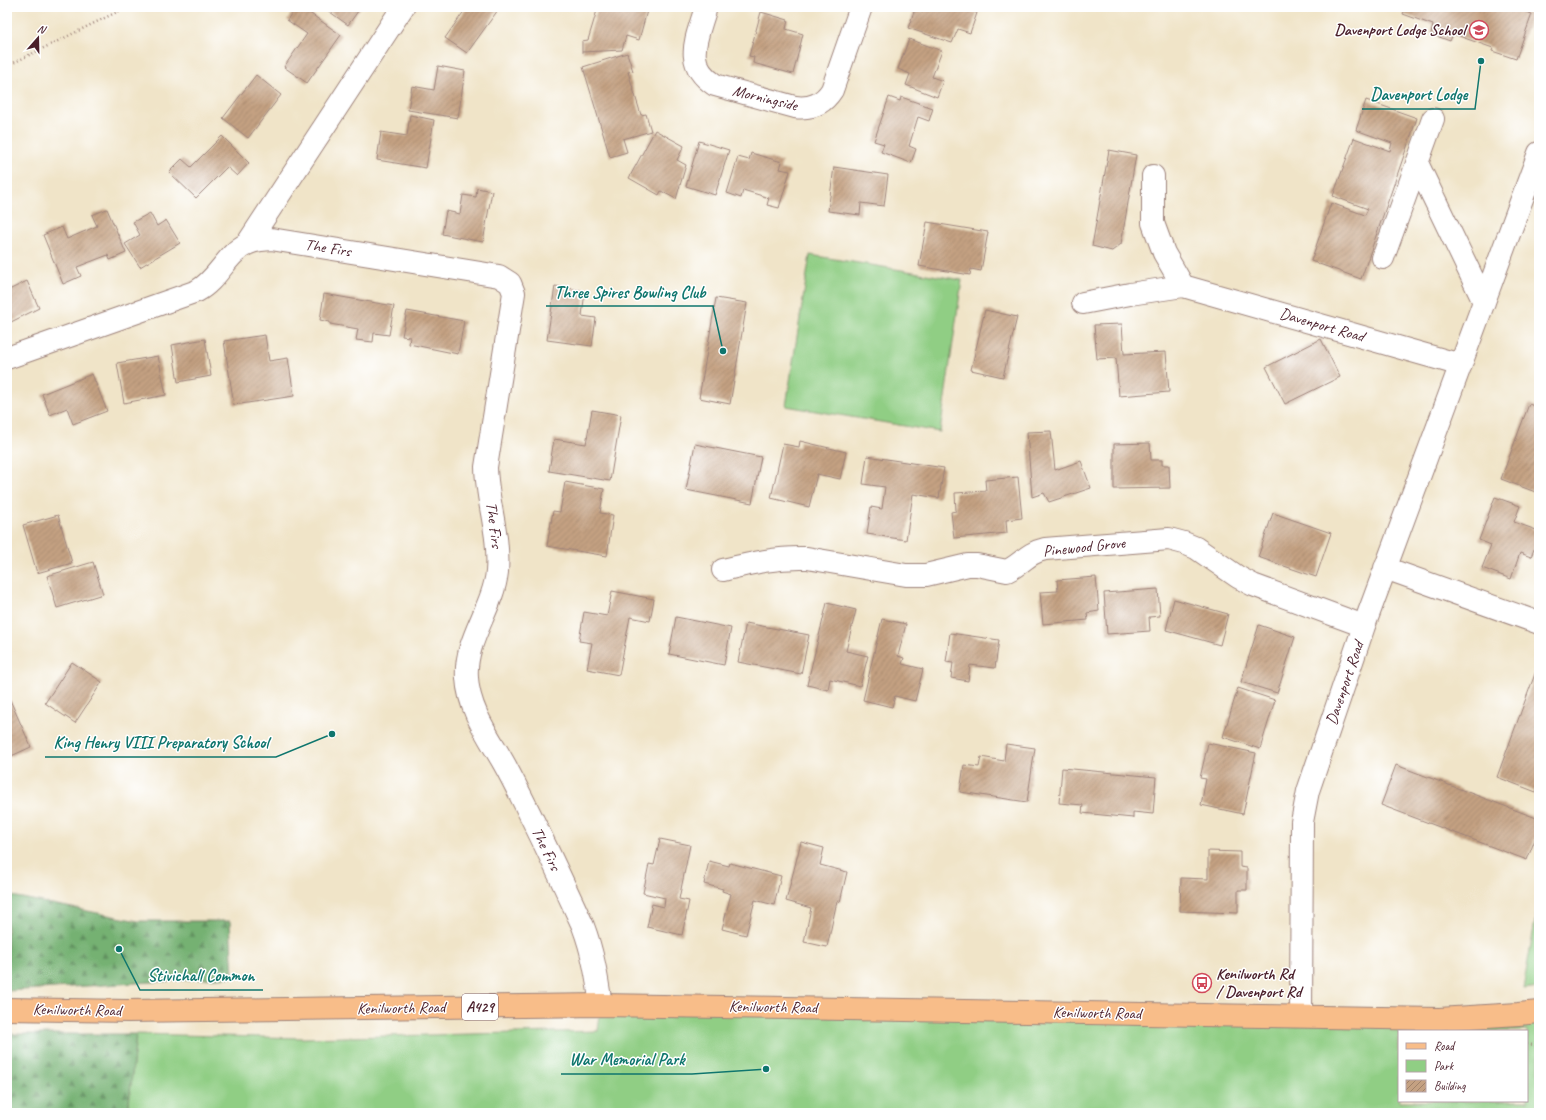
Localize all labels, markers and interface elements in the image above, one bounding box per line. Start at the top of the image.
north arrow [18,18,58,58]
school or university icon: Davenport Lodge School [1468,19,1490,41]
place label: Davenport Lodge School [1334,20,1468,40]
text: N [36,21,49,37]
street label: Morningside [731,80,801,116]
callout: Davenport Lodge [1362,80,1475,109]
text: Davenport Lodge [1371,84,1469,105]
street label: The Firs [304,235,354,262]
callout: Three Spires Bowling Club [546,277,713,306]
text: Three Spires Bowling Club [554,282,707,303]
street label: Davenport Road [1277,303,1369,347]
street label: The Firs [481,501,507,550]
street label: Pinewood Grove [1042,533,1128,561]
street label: Davenport Road [1321,636,1370,727]
callout: King Henry VIII Preparatory School [45,728,276,757]
text: King Henry VIII Preparatory School [54,732,271,753]
street label: The Firs [527,824,566,875]
callout: Stivichall Common [140,961,263,990]
place label: Kenilworth Rd / Davenport Rd [1216,964,1304,1002]
text: Stivichall Common [148,965,256,986]
bus stop icon: Kenilworth Rd / Davenport Rd [1191,972,1213,994]
road number: A429 [462,994,498,1020]
street label: Kenilworth Road [729,996,820,1018]
street label: Kenilworth Road [357,997,448,1019]
street label: Kenilworth Road [33,999,124,1021]
street label: Kenilworth Road [1053,1002,1144,1024]
legend [1398,1030,1528,1102]
text: Road [1434,1038,1456,1054]
callout: War Memorial Park [561,1045,692,1074]
text: War Memorial Park [569,1049,686,1070]
text: Park [1434,1058,1455,1074]
text: Building [1434,1078,1466,1094]

